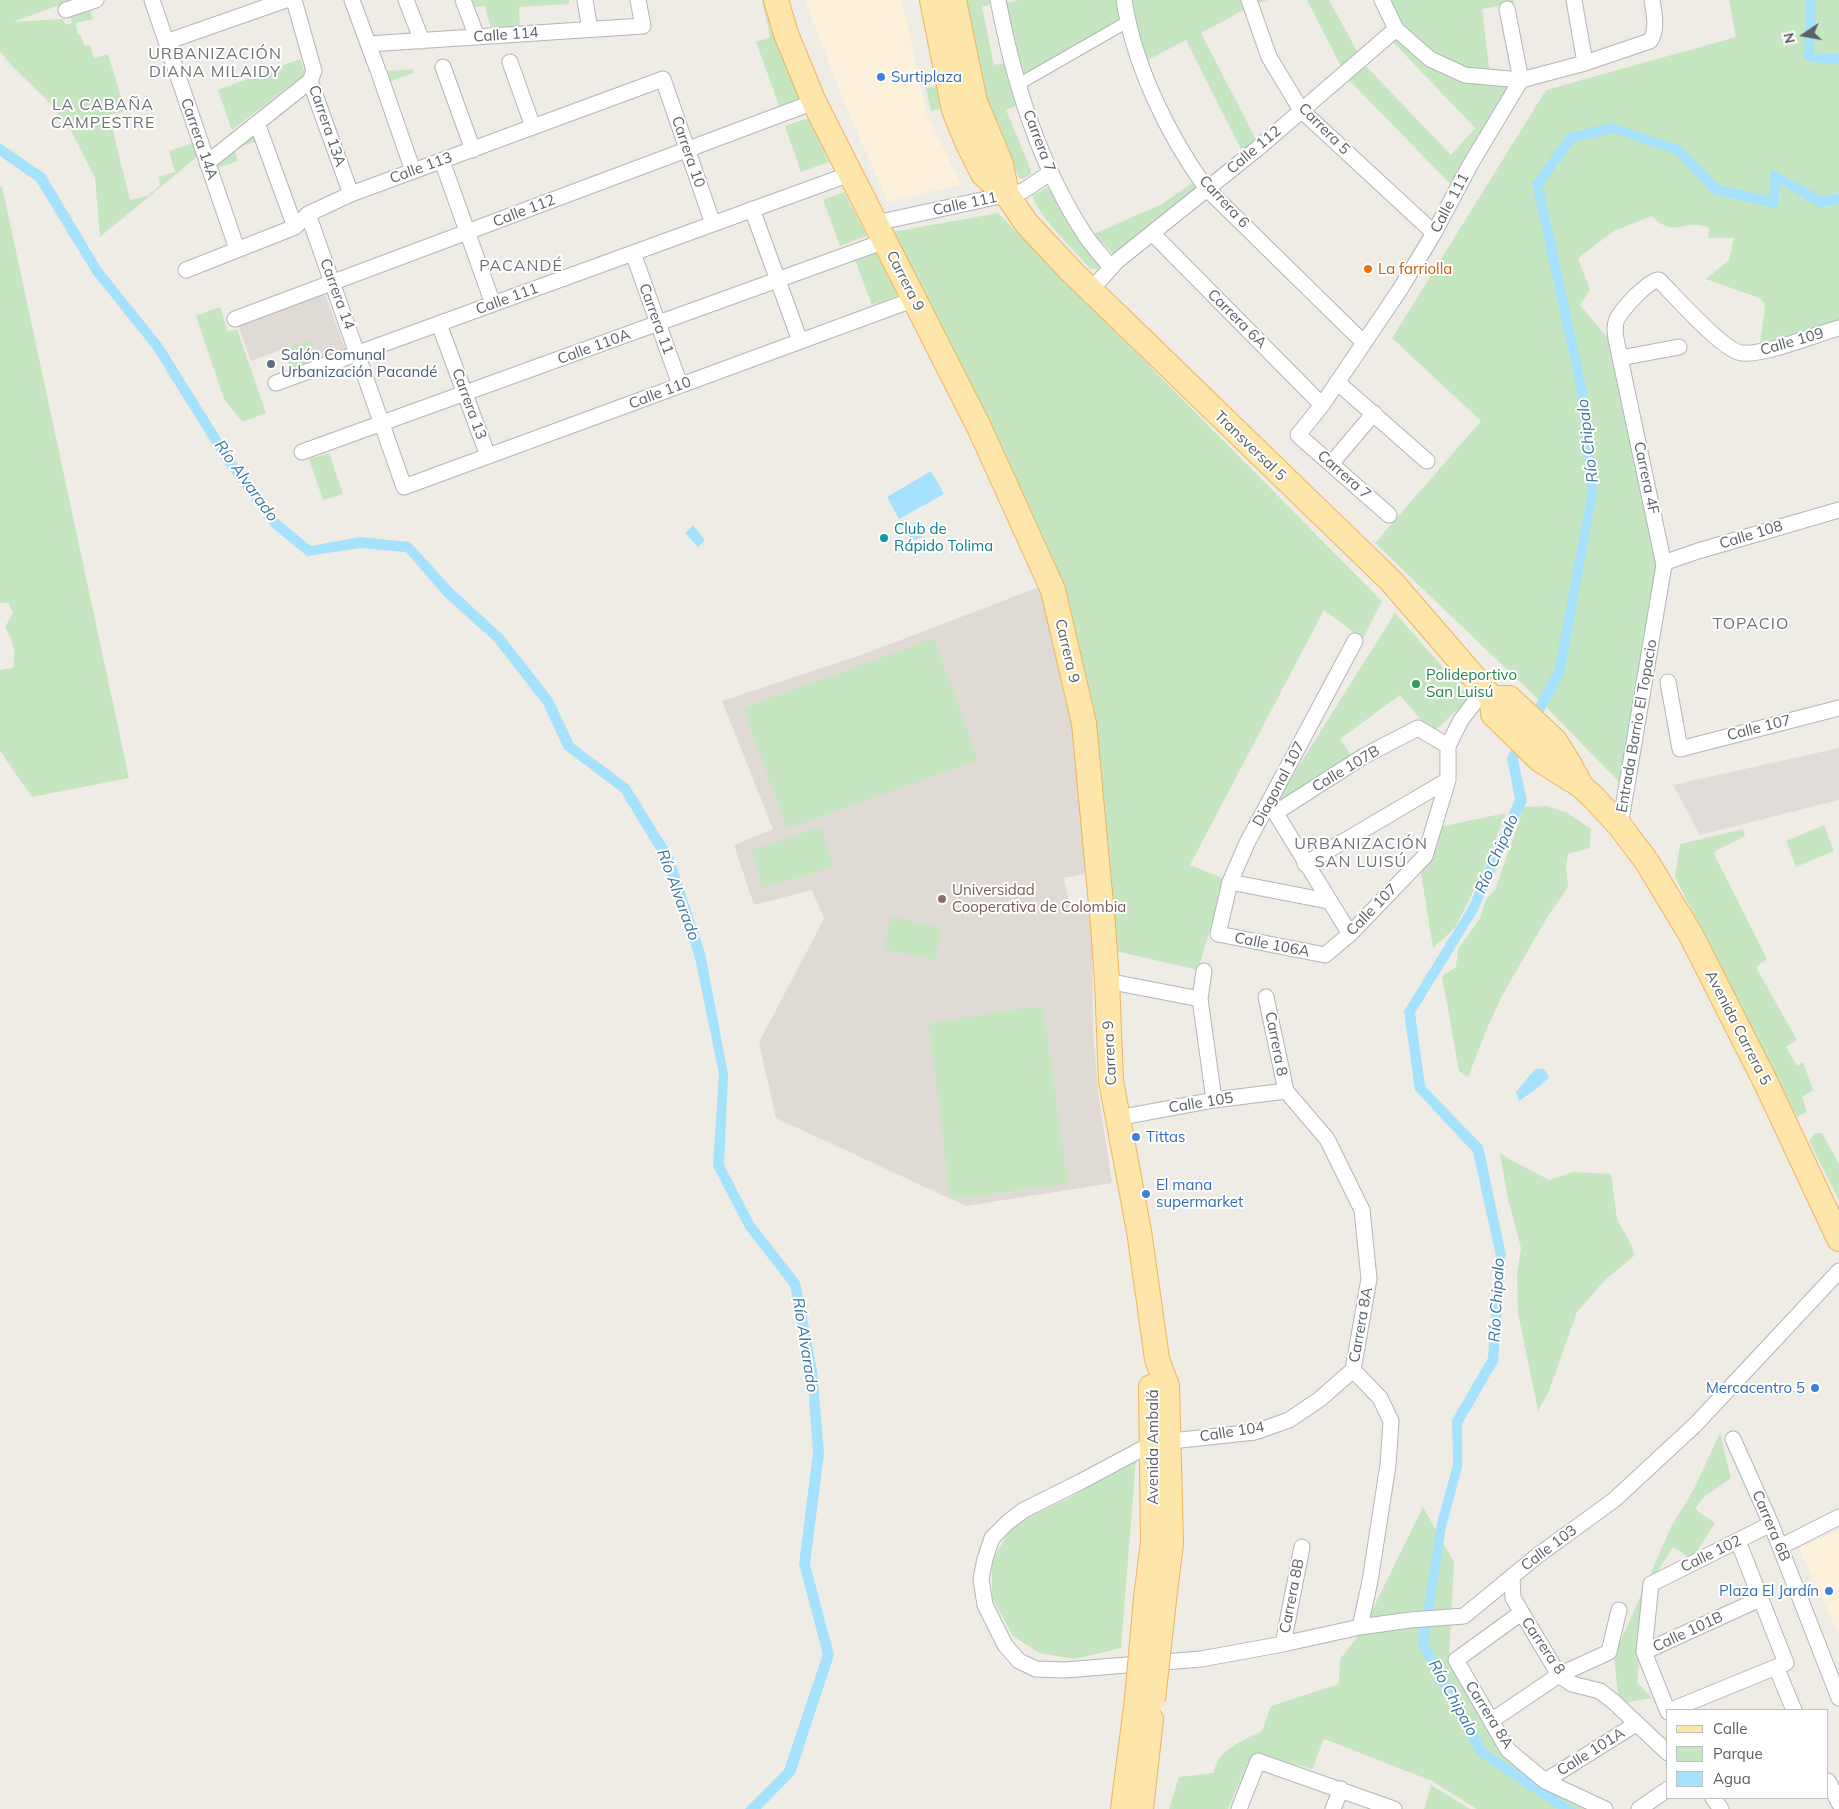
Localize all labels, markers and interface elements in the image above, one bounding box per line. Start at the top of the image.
north arrow [1779,10,1829,60]
street label: Calle 114 [473,24,539,46]
text: N [1779,31,1799,45]
district label: URBANIZACIÓN DIANA MILAIDY [147,44,283,82]
place label: Surtiplaza [891,68,962,86]
marker: Surtiplaza [875,71,887,83]
street label: Carrera 13A [305,83,349,169]
district label: LA CABAÑA CAMPESTRE [50,95,156,133]
street label: Carrera 14A [177,96,221,182]
street label: Carrera 5 [1295,100,1353,158]
street label: Carrera 7 [1019,107,1059,175]
street label: Carrera 10 [667,114,709,190]
street label: Calle 112 [1223,122,1285,178]
street label: Calle 113 [387,148,455,188]
street label: Calle 111 [1427,170,1473,236]
street label: Carrera 6 [1195,172,1253,232]
street label: Calle 111 [931,188,999,220]
street label: Calle 112 [490,191,558,231]
street label: Carrera 9 [882,248,928,314]
street label: Carrera 14 [316,256,358,332]
district label: PACANDÉ [478,256,564,276]
place label: La farriolla [1378,260,1452,278]
marker: La farriolla [1362,263,1374,275]
street label: Calle 111 [473,279,541,319]
street label: Carrera 11 [635,281,677,357]
street label: Carrera 6A [1204,286,1270,352]
street label: Calle 109 [1758,324,1826,360]
street label: Calle 110A [555,326,633,368]
place label: Salón Comunal Urbanización Pacandé [281,346,437,381]
marker: Salón Comunal Urbanización Pacandé [265,358,277,370]
street label: Carrera 13 [448,366,490,442]
street label: Calle 110 [626,373,694,413]
water label: Río Chipalo [1573,398,1603,484]
street label: Transversal 5 [1210,407,1290,485]
water label: Río Alvarado [210,437,282,525]
street label: Carrera 4F [1630,440,1662,516]
street label: Carrera 7 [1313,447,1375,503]
street label: Calle 108 [1717,517,1785,553]
place label: Club de Rápido Tolima [894,520,993,555]
marker: Club de Rápido Tolima [878,532,890,544]
district label: TOPACIO [1712,614,1790,634]
street label: Carrera 9 [1051,617,1083,685]
street label: Entrada Barrio El Topacio [1613,638,1661,814]
place label: Polideportivo San Luisú [1426,666,1517,701]
marker: Polideportivo San Luisú [1410,678,1422,690]
street label: Calle 107 [1725,711,1793,745]
street label: Diagonal 107 [1249,738,1309,830]
street label: Calle 107B [1309,742,1383,796]
water label: Río Chipalo [1471,812,1523,896]
district label: URBANIZACIÓN SAN LUISÚ [1293,834,1429,872]
water label: Río Alvarado [653,847,703,943]
street label: Calle 107 [1343,880,1401,940]
place label: Universidad Cooperativa de Colombia [952,881,1126,916]
marker: Universidad Cooperativa de Colombia [936,893,948,905]
street label: Calle 106A [1233,929,1311,961]
street label: Avenida Carrera 5 [1701,968,1775,1088]
street label: Carrera 8 [1261,1010,1291,1078]
street label: Carrera 9 [1099,1020,1121,1086]
street label: Calle 105 [1167,1089,1235,1117]
place label: Tittas [1146,1128,1185,1146]
marker: Tittas [1130,1131,1142,1143]
place label: El mana supermarket [1156,1176,1243,1211]
marker: El mana supermarket [1140,1188,1152,1200]
water label: Río Chipalo [1485,1257,1509,1343]
street label: Carrera 8A [1346,1286,1376,1364]
water label: Río Alvarado [788,1296,822,1394]
place label: Mercacentro 5 [1706,1379,1805,1397]
marker: Mercacentro 5 [1809,1382,1821,1394]
street label: Avenida Ambalá [1144,1389,1162,1505]
street label: Calle 104 [1198,1418,1266,1446]
street label: Carrera 6B [1748,1488,1794,1564]
street label: Calle 103 [1518,1521,1580,1575]
street label: Calle 102 [1678,1532,1744,1576]
street label: Carrera 8B [1276,1557,1308,1635]
place label: Plaza El Jardín [1719,1582,1819,1600]
marker: Plaza El Jardín [1823,1585,1835,1597]
street label: Calle 101B [1650,1608,1726,1656]
street label: Carrera 8 [1517,1614,1569,1678]
water label: Río Chipalo [1424,1656,1482,1740]
street label: Carrera 8A [1461,1678,1517,1752]
legend [1666,1709,1829,1799]
text: Calle [1713,1719,1747,1738]
street label: Calle 101A [1554,1724,1628,1780]
text: Parque [1713,1744,1763,1763]
text: Agua [1713,1769,1751,1788]

